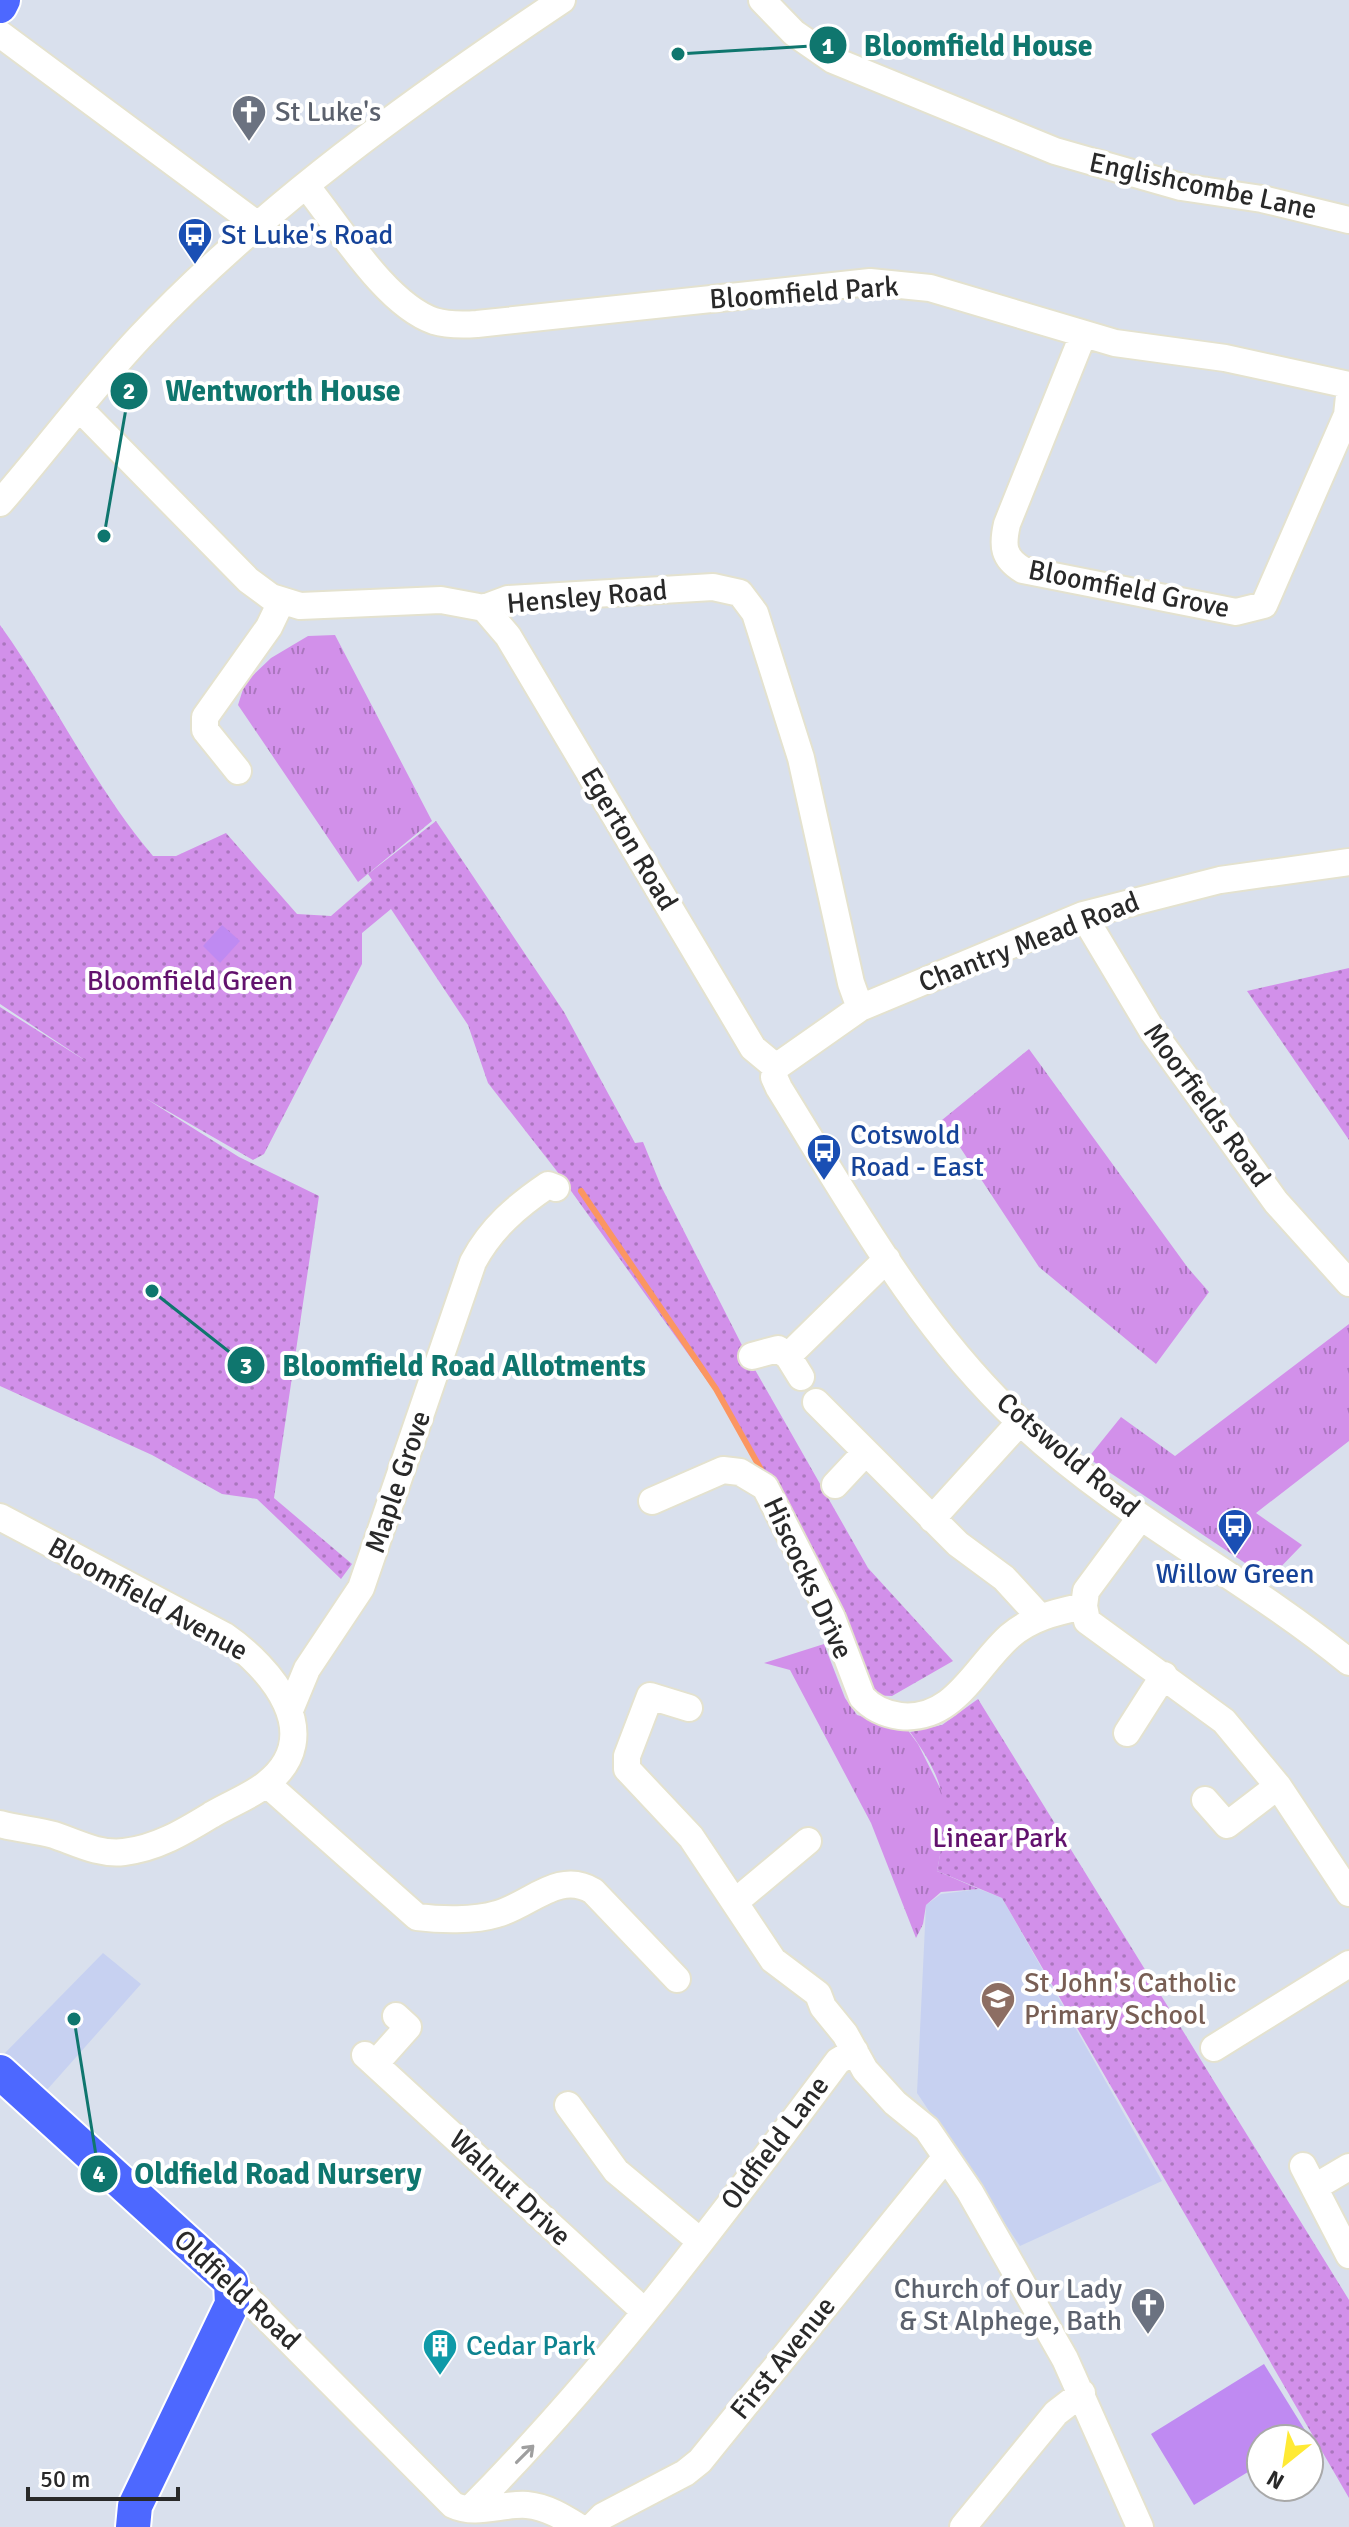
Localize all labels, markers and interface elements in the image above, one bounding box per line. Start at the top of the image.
callout: Bloomfield House [808,18,1109,72]
text: Bloomfield House [863,28,1093,65]
text: 1 [822,31,835,61]
church icon: St Luke's [230,93,268,143]
place label: St Luke's [275,95,381,129]
street label: Englishcombe Lane [1086,145,1320,227]
bus stop icon: St Luke's Road [176,216,214,266]
place label: St Luke's Road [221,218,393,252]
street label: Bloomfield Park [708,269,900,317]
callout: Wentworth House [109,364,416,418]
text: Wentworth House [165,373,401,410]
text: 2 [123,376,135,406]
street label: Bloomfield Grove [1026,553,1232,625]
street label: Hensley Road [505,573,669,621]
street label: Egerton Road [573,761,685,917]
street label: Chantry Mead Road [914,884,1144,1000]
park label: Bloomfield Green [87,964,293,998]
street label: Moorfields Road [1136,1016,1278,1194]
place label: Cotswold Road - East [850,1118,984,1184]
bus stop icon: Cotswold Road - East [805,1132,843,1182]
callout: Bloomfield Road Allotments [226,1338,662,1392]
text: Bloomfield Road Allotments [282,1348,646,1385]
text: 3 [240,1351,252,1381]
street label: Cotswold Road [989,1385,1147,1525]
street label: Maple Grove [358,1406,438,1558]
street label: Hiscocks Drive [756,1492,860,1664]
bus stop icon: Willow Green [1216,1507,1254,1557]
street label: Bloomfield Avenue [42,1530,254,1668]
place label: Willow Green [1156,1557,1315,1591]
park label: Linear Park [932,1821,1068,1855]
place label: St John's Catholic Primary School [1024,1966,1236,2032]
school or university icon: St John's Catholic Primary School [979,1980,1017,2030]
street label: Oldfield Lane [714,2069,836,2217]
street label: Walnut Drive [442,2123,578,2253]
callout: Oldfield Road Nursery [79,2147,438,2201]
text: Oldfield Road Nursery [134,2156,422,2193]
text: 4 [93,2159,106,2189]
street label: Oldfield Road [167,2223,307,2357]
place label: Church of Our Lady & St Alphege, Bath [894,2272,1122,2338]
church icon: Church of Our Lady & St Alphege, Bath [1129,2286,1167,2336]
street label: First Avenue [723,2290,843,2426]
building icon: Cedar Park [421,2327,459,2377]
place label: Cedar Park [466,2329,596,2363]
north arrow [1245,2423,1325,2503]
one-way arrow [515,2445,534,2464]
scale bar [28,2451,178,2501]
text: 50 m [40,2464,90,2494]
text: N [1262,2464,1289,2495]

